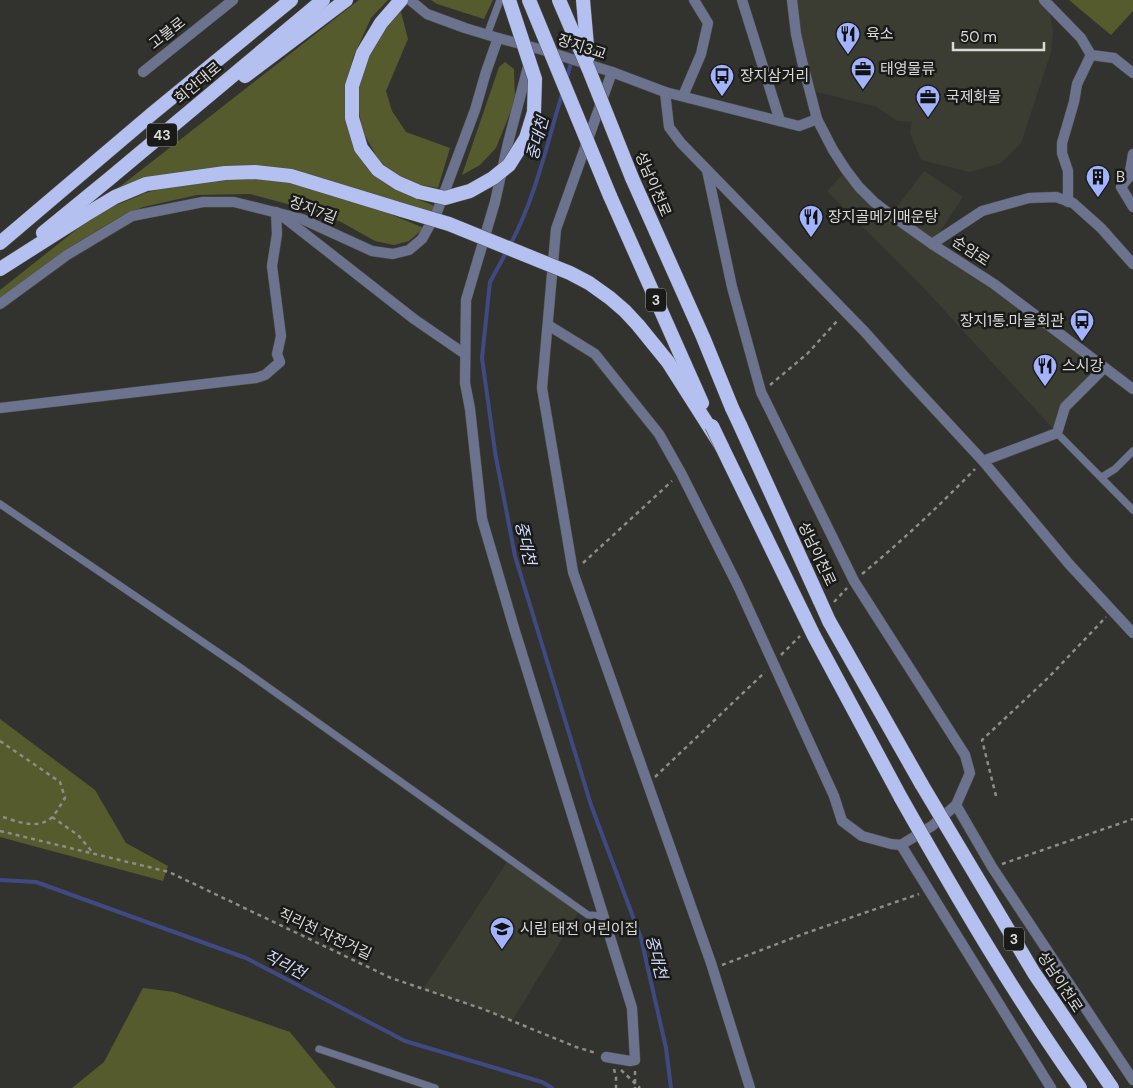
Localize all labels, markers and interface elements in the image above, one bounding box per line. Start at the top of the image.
street label: 고불로 [145,12,189,54]
scale bar [953,20,1044,52]
restaurant icon: 육소 [835,21,861,55]
place label: 육소 [866,24,894,44]
text: 50 m [960,27,997,47]
street label: 장지3교 [555,30,609,64]
office icon: 태영물류 [850,56,876,90]
street label: 회안대로 [170,58,226,108]
place label: 태영물류 [880,59,935,79]
bus stop icon: 장지삼거리 [709,63,735,97]
place label: 장지삼거리 [740,66,809,86]
office icon: 국제화물 [915,84,941,118]
place label: 국제화물 [946,87,1001,107]
water label: 중대천 [522,112,554,162]
road number: 43 [147,124,177,146]
street label: 성남이천로 [630,148,676,220]
building icon: B [1085,164,1111,198]
place label: B [1116,167,1125,187]
street label: 장지7길 [286,192,340,228]
restaurant icon: 장지골메기매운탕 [798,204,824,238]
place label: 장지골메기매운탕 [828,207,939,227]
street label: 순암로 [948,231,994,271]
road number: 3 [646,288,666,312]
bus stop icon: 장지1통.마을회관 [1069,308,1095,342]
place label: 장지1통.마을회관 [960,311,1064,331]
restaurant icon: 스시강 [1032,353,1058,387]
place label: 스시강 [1062,356,1104,376]
street label: 성남이천로 [793,518,841,590]
water label: 중대천 [510,519,541,569]
street label: 직리천 자전거길 [275,904,375,964]
school or university icon: 시립 태전 어린이집 [489,916,515,950]
place label: 시립 태전 어린이집 [520,919,638,939]
road number: 3 [1004,928,1024,951]
water label: 중대천 [641,933,673,983]
water label: 직리천 [260,945,311,985]
street label: 성남이천로 [1033,948,1087,1016]

